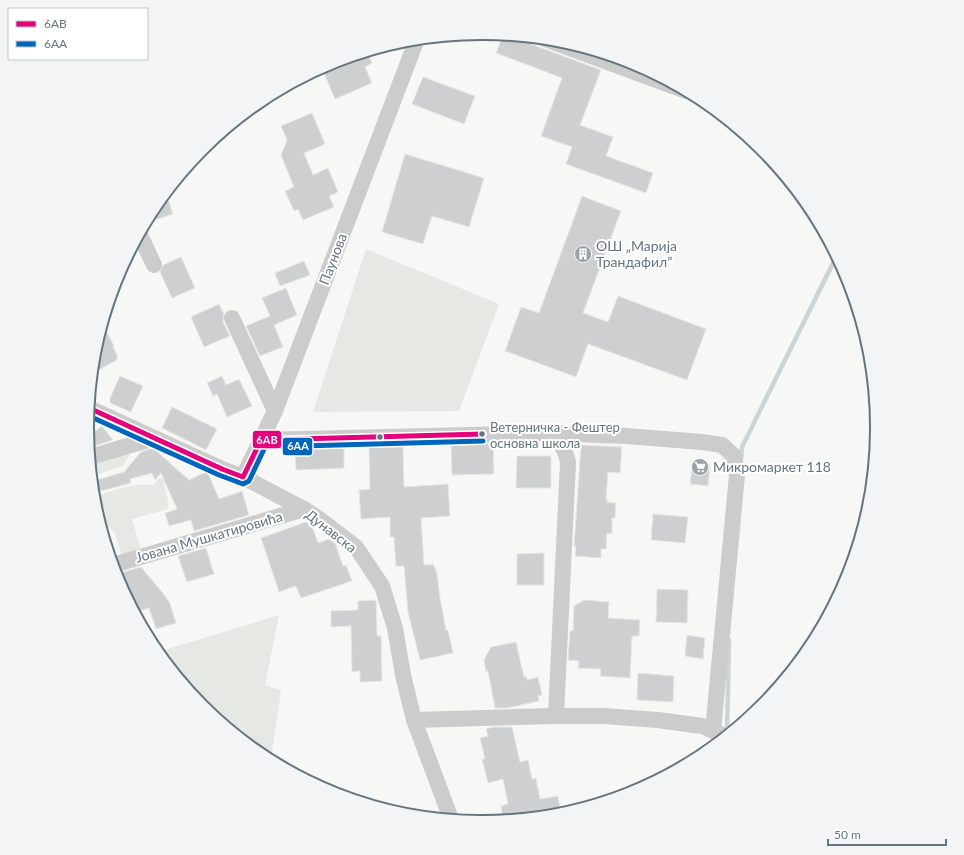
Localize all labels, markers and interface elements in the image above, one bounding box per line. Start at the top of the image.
legend [8,8,148,60]
text: 6AB [44,16,67,31]
text: 6AA [44,36,68,51]
street label: Паунова [315,231,350,287]
place label: ОШ „Марија Трандафил” [596,237,677,270]
building icon: ОШ „Марија Трандафил” [573,244,593,264]
place label: Ветерничка - Фештер основна школа [490,419,620,451]
marker: Ветерничка - Фештер основна школа [477,429,487,439]
line badge: 6AB [252,430,282,449]
unlabelled marker [375,432,385,442]
text: 6AB [256,433,278,446]
line badge: 6AA [282,437,313,456]
text: 6AA [287,439,309,452]
supermarket icon: Микромаркет 118 [690,457,710,477]
place label: Микромаркет 118 [713,458,831,475]
street label: Дунавска [302,505,360,556]
street label: Јована Мушкатировића [133,507,284,566]
scale bar [828,821,946,847]
text: 50 m [834,827,861,842]

